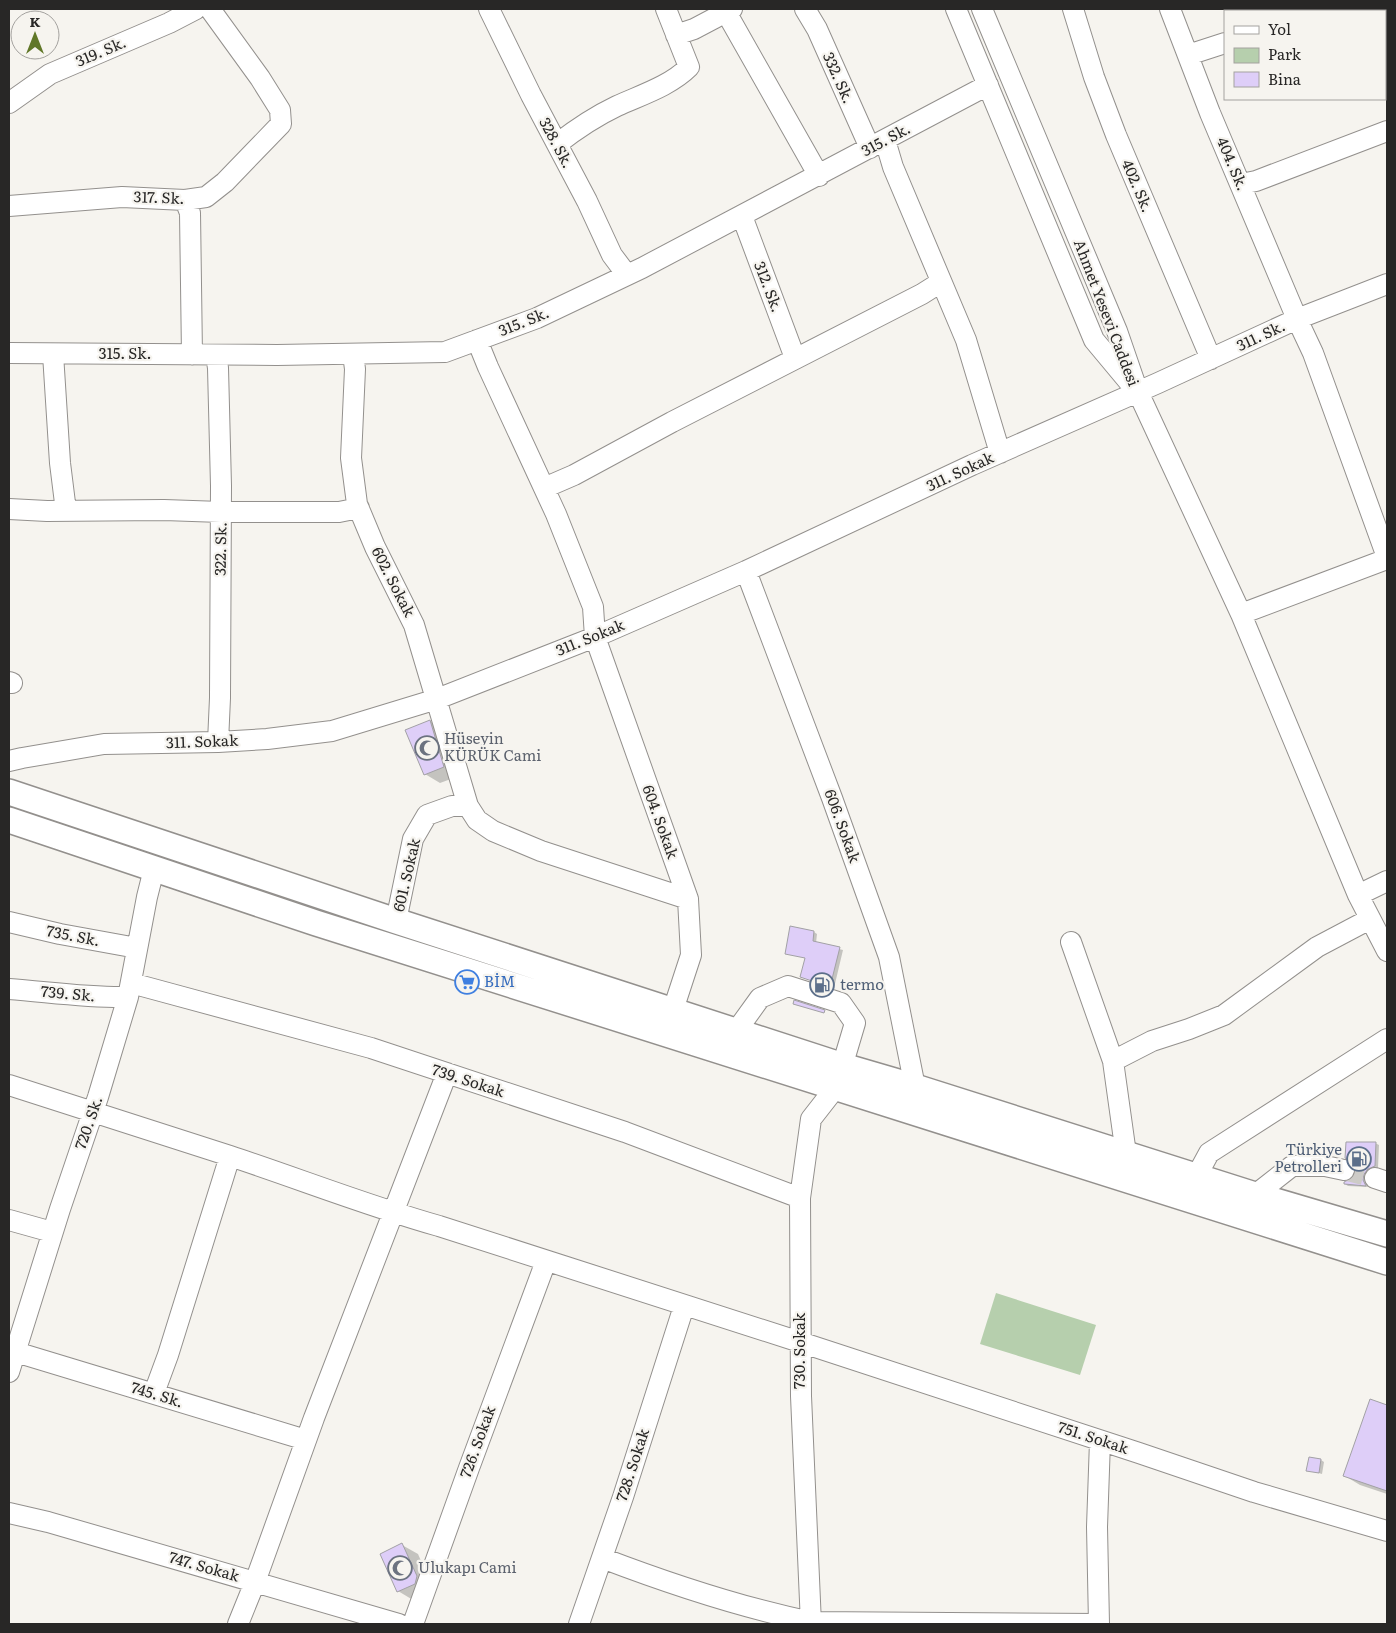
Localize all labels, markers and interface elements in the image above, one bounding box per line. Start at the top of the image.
north arrow [10,10,60,60]
legend [1224,10,1386,100]
text: K [30,11,41,31]
text: Yol [1268,17,1291,40]
street label: 319. Sk. [71,30,129,72]
text: Park [1268,42,1302,65]
street label: 332. Sk. [818,48,861,107]
text: Bina [1268,67,1302,90]
street label: 328. Sk. [534,113,580,172]
street label: 315. Sk. [857,116,914,161]
street label: 404. Sk. [1212,133,1255,194]
street label: 402. Sk. [1117,155,1160,215]
street label: 317. Sk. [133,184,185,209]
street label: Ahmet Yesevi Caddesi [1069,236,1146,389]
street label: 312. Sk. [749,258,790,315]
street label: 315. Sk. [495,300,552,341]
street label: 311. Sk. [1232,313,1289,356]
street label: 315. Sk. [99,341,151,364]
street label: 311. Sokak [922,445,998,496]
street label: 322. Sk. [208,522,231,576]
street label: 602. Sokak [367,542,422,621]
street label: 311. Sokak [552,612,628,661]
place label: Hüseyin KÜRÜK Cami [444,726,541,766]
street label: 311. Sokak [165,728,239,753]
mosque icon: Hüseyin KÜRÜK Cami [414,735,440,761]
street label: 604. Sokak [637,781,686,862]
street label: 606. Sokak [819,786,868,866]
street label: 601. Sokak [386,835,425,914]
street label: 735. Sk. [44,918,102,951]
supermarket icon: BİM [454,969,480,995]
place label: BİM [484,969,515,992]
fuel station icon: termo [809,972,835,998]
place label: termo [840,972,884,995]
street label: 739. Sk. [40,979,96,1006]
street label: 739. Sokak [429,1057,509,1102]
street label: 720. Sk. [68,1093,107,1152]
place label: Türkiye Petrolleri [1275,1137,1342,1177]
fuel station icon: Türkiye Petrolleri [1346,1146,1372,1172]
street label: 730. Sokak [787,1312,810,1389]
street label: 745. Sk. [128,1375,186,1412]
street label: 726. Sokak [453,1401,501,1481]
street label: 751. Sokak [1055,1414,1132,1459]
street label: 728. Sokak [609,1424,654,1504]
street label: 747. Sokak [166,1545,243,1587]
mosque icon: Ulukapı Cami [387,1555,413,1581]
place label: Ulukapı Cami [418,1555,516,1578]

